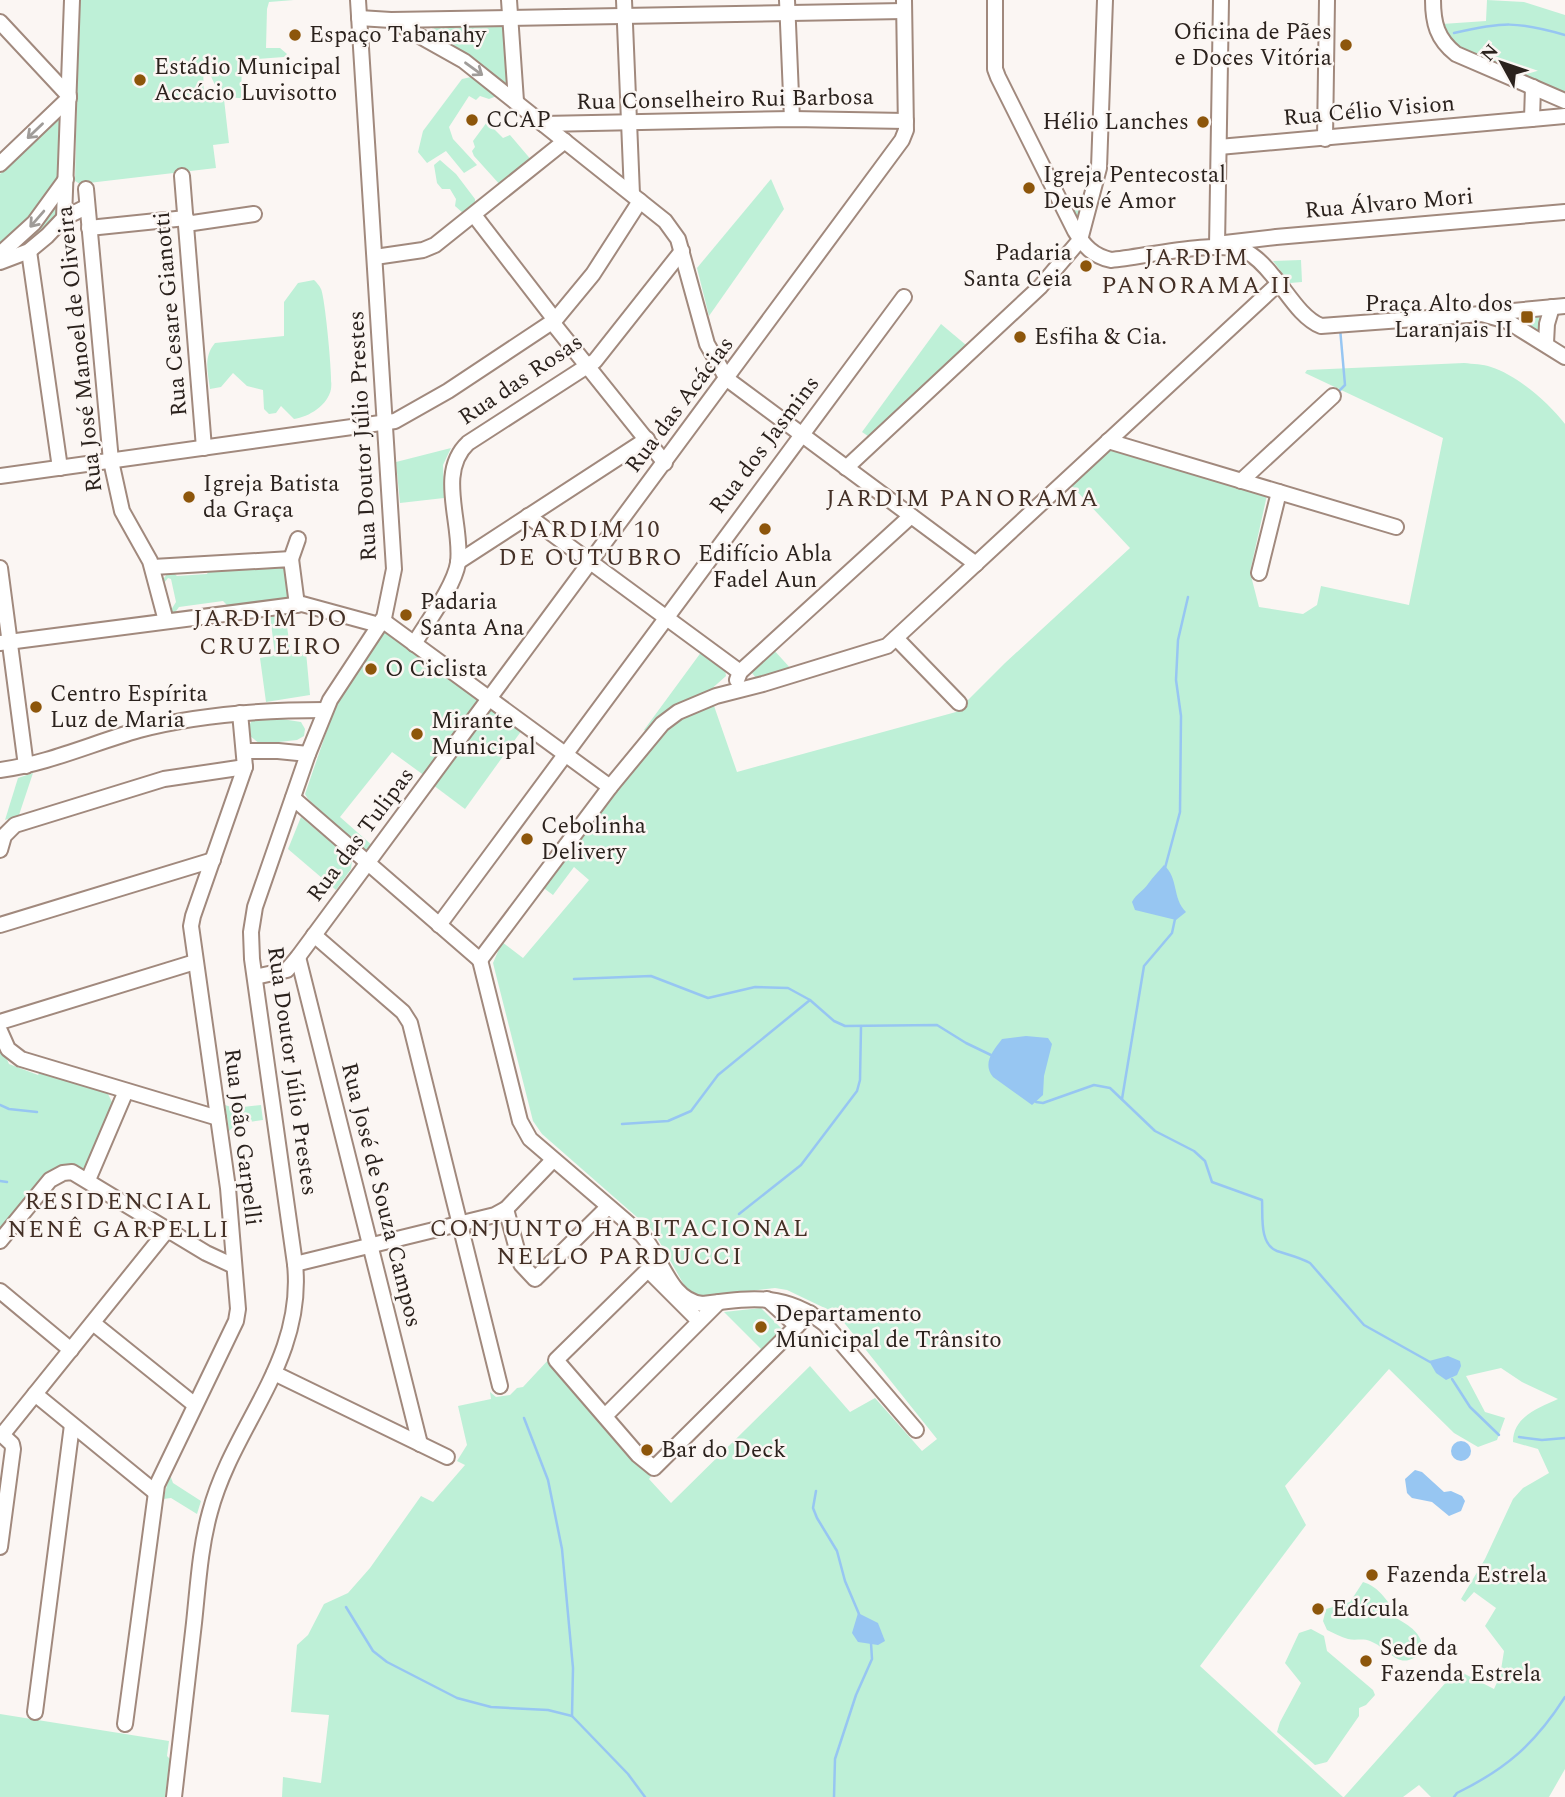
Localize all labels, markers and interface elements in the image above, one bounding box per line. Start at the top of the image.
place label: Oficina de Pães e Doces Vitória [1173,15,1332,76]
place label: Espaço Tabanahy [309,18,487,53]
marker: Espaço Tabanahy [287,27,303,43]
north arrow [1467,28,1537,98]
marker: Oficina de Pães e Doces Vitória [1338,37,1354,53]
text: N [1474,38,1506,68]
place label: Estádio Municipal Accácio Luvisotto [154,50,341,111]
one-way arrow [464,62,483,76]
marker: Estádio Municipal Accácio Luvisotto [132,72,148,88]
street label: Rua Conselheiro Rui Barbosa [576,80,874,120]
street label: Rua Célio Vision [1282,86,1456,136]
place label: CCAP [486,103,551,138]
place label: Hélio Lanches [1042,105,1189,140]
marker: CCAP [464,112,480,128]
marker: Hélio Lanches [1195,114,1211,130]
one-way arrow [26,123,43,140]
place label: Igreja Pentecostal Deus é Amor [1043,158,1226,219]
street label: Rua Álvaro Mori [1303,179,1475,229]
marker: Igreja Pentecostal Deus é Amor [1021,180,1037,196]
street label: Rua José Manoel de Oliveira [48,204,112,494]
one-way arrow [29,210,45,228]
street label: Rua Cesare Gianotti [145,210,197,418]
place label: Padaria Santa Ceia [963,236,1072,297]
district label: JARDIM PANORAMA II [1101,240,1293,304]
marker: Padaria Santa Ceia [1078,258,1094,274]
place label: Praça Alto dos Laranjais II [1365,287,1513,348]
marker: Praça Alto dos Laranjais II [1519,309,1535,325]
street label: Rua Doutor Júlio Prestes [339,310,387,562]
place label: Esfiha & Cia. [1034,320,1167,355]
street label: Rua das Rosas [452,325,590,435]
street label: Rua das Acácias [617,329,743,481]
marker: Esfiha & Cia. [1012,329,1028,345]
street label: Rua dos Jasmins [701,368,829,522]
place label: Igreja Batista da Graça [203,467,340,528]
district label: JARDIM PANORAMA [826,481,1100,517]
marker: Igreja Batista da Graça [181,489,197,505]
district label: JARDIM 10 DE OUTUBRO [498,512,684,576]
marker: Edifício Abla Fadel Aun [757,521,773,537]
place label: Edifício Abla Fadel Aun [698,537,832,598]
place label: Padaria Santa Ana [420,585,524,646]
district label: JARDIM DO CRUZEIRO [193,601,349,665]
marker: Padaria Santa Ana [398,607,414,623]
place label: O Ciclista [385,652,487,687]
marker: O Ciclista [363,661,379,677]
place label: Centro Espírita Luz de Maria [50,677,208,738]
marker: Centro Espírita Luz de Maria [28,699,44,715]
place label: Mirante Municipal [431,704,536,765]
marker: Mirante Municipal [409,726,425,742]
street label: Rua das Tulipas [298,760,424,910]
place label: Cebolinha Delivery [541,809,646,870]
marker: Cebolinha Delivery [519,831,535,847]
street label: Rua Doutor Júlio Prestes [257,944,327,1198]
street label: Rua João Garpelli [214,1046,270,1228]
street label: Rua José de Souza Campos [331,1059,431,1331]
district label: RESIDENCIAL NENÊ GARPELLI [7,1184,231,1248]
district label: CONJUNTO HABITACIONAL NELLO PARDUCCI [430,1211,810,1275]
place label: Departamento Municipal de Trânsito [775,1297,1002,1358]
marker: Departamento Municipal de Trânsito [753,1319,769,1335]
place label: Bar do Deck [661,1433,786,1468]
marker: Bar do Deck [639,1442,655,1458]
place label: Fazenda Estrela [1386,1558,1547,1593]
marker: Fazenda Estrela [1364,1567,1380,1583]
place label: Edícula [1332,1592,1409,1627]
marker: Edícula [1310,1601,1326,1617]
place label: Sede da Fazenda Estrela [1380,1631,1541,1692]
marker: Sede da Fazenda Estrela [1358,1653,1374,1669]

